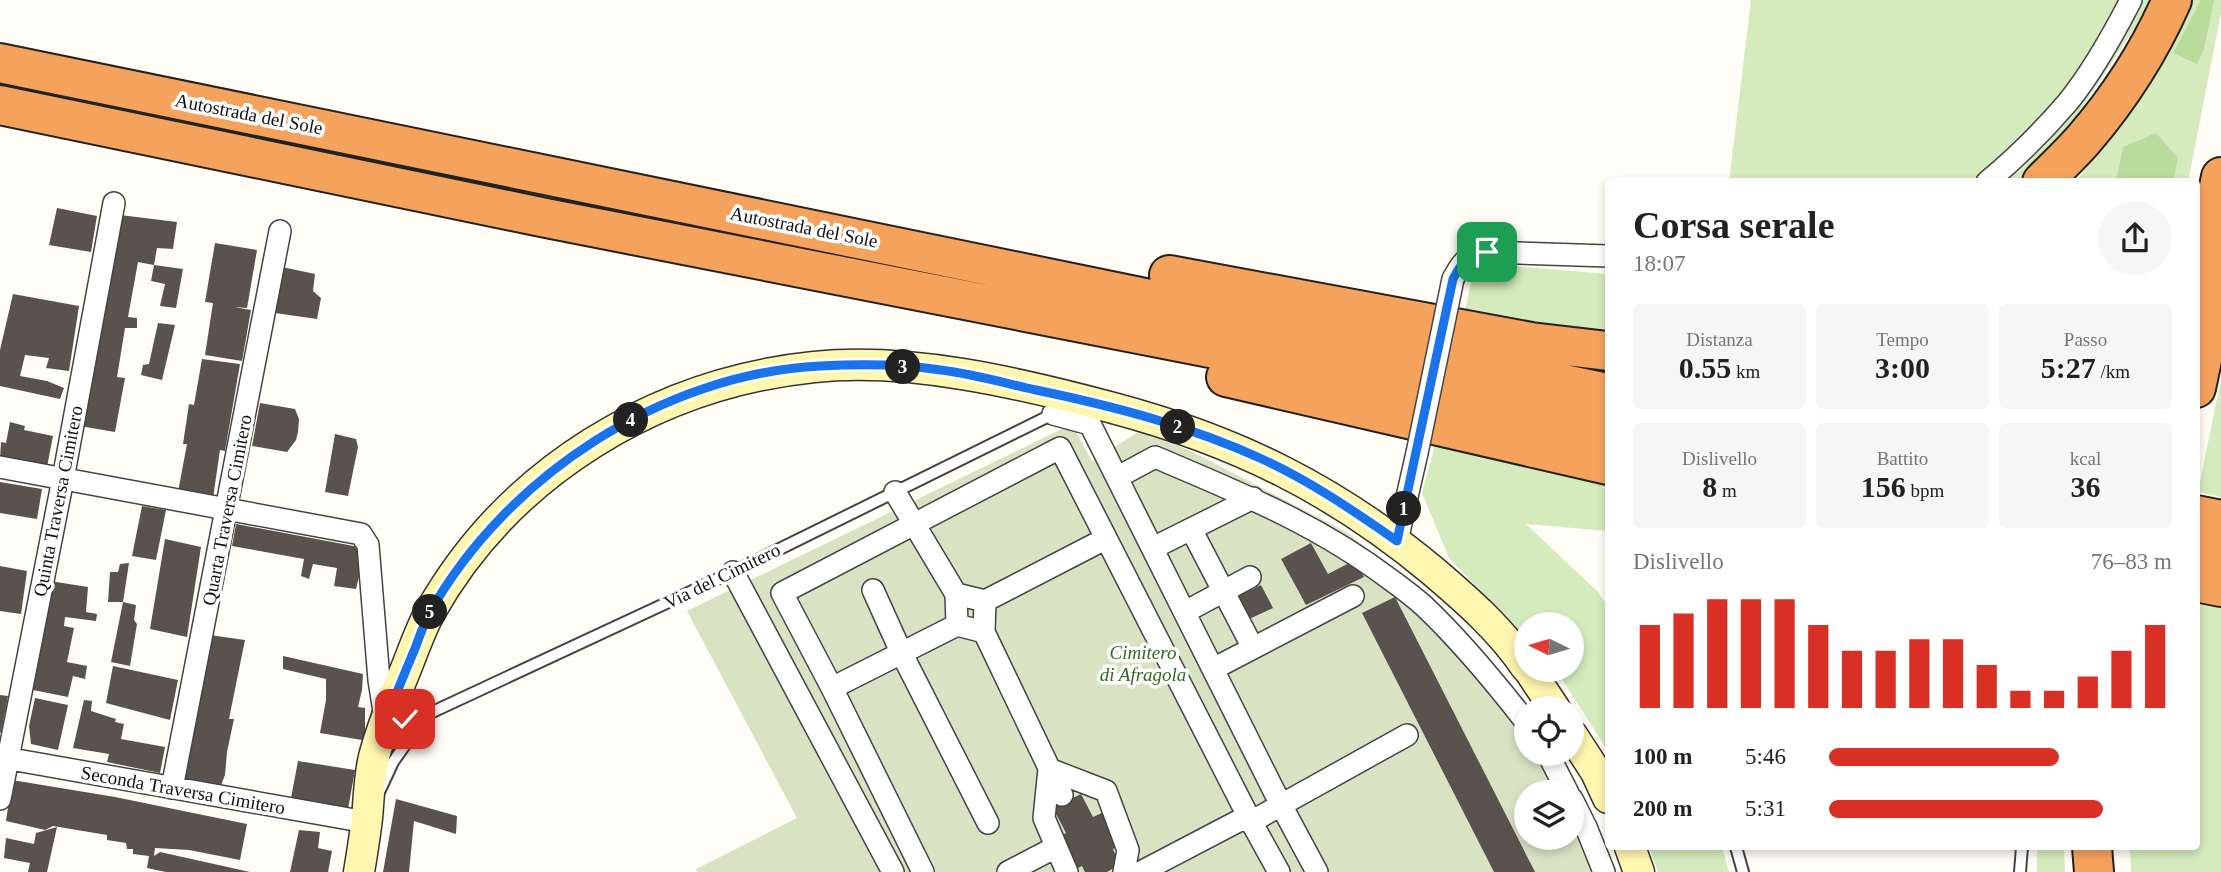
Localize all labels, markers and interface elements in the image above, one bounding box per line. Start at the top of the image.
street label: Autostrada del Sole [173,89,325,139]
button: share [2098,201,2172,275]
street label: Autostrada del Sole [728,202,880,252]
text: Corsa serale [1633,204,1835,246]
pin [1457,222,1517,282]
icon: arrive [1468,233,1506,271]
text: 18:07 [1633,251,1685,276]
text: Distanza [1686,329,1753,350]
text: Tempo [1876,329,1929,350]
text: Passo [2064,329,2107,350]
pin: 3 [886,350,920,384]
text: 0.55 [1679,351,1731,384]
text: 3:00 [1875,351,1930,384]
text: 5:27 [2041,351,2096,384]
text: 3 [898,356,907,377]
text: km [1731,361,1760,382]
text: /km [2096,361,2130,382]
pin: 4 [614,402,648,438]
street label: Quinta Traversa Cimitero [29,404,87,598]
text: 4 [626,409,635,430]
pin: 2 [1160,410,1196,444]
street label: Quarta Traversa Cimitero [198,413,256,607]
text: 2 [1173,416,1182,437]
text: Dislivello [1682,448,1757,469]
text: Battito [1877,448,1928,469]
text: kcal [2070,448,2101,469]
text: 8 [1702,470,1717,503]
text: 156 [1861,470,1906,503]
text: 36 [2071,470,2101,503]
text: m [1717,480,1737,501]
text: bpm [1906,480,1944,501]
pin: 1 [1386,491,1422,526]
text: 1 [1399,498,1408,519]
street label: Via del Cimitero [661,539,783,613]
text: Dislivello [1633,549,1724,574]
text: 76–83 m [2091,549,2172,574]
pin: 5 [412,594,448,630]
text: 5 [425,601,434,622]
north arrow [1514,612,1584,682]
map controls [1514,612,1584,850]
park label: Cimitero di Afragola [1100,642,1186,685]
pin [375,689,435,749]
button: locate [1514,696,1584,766]
icon: check [386,700,424,738]
text: 100 m [1633,744,1692,769]
text: 5:46 [1745,744,1786,769]
street label: Seconda Traversa Cimitero [79,762,287,818]
button: layers [1514,780,1584,850]
text: 200 m [1633,796,1692,821]
text: 5:31 [1745,796,1786,821]

